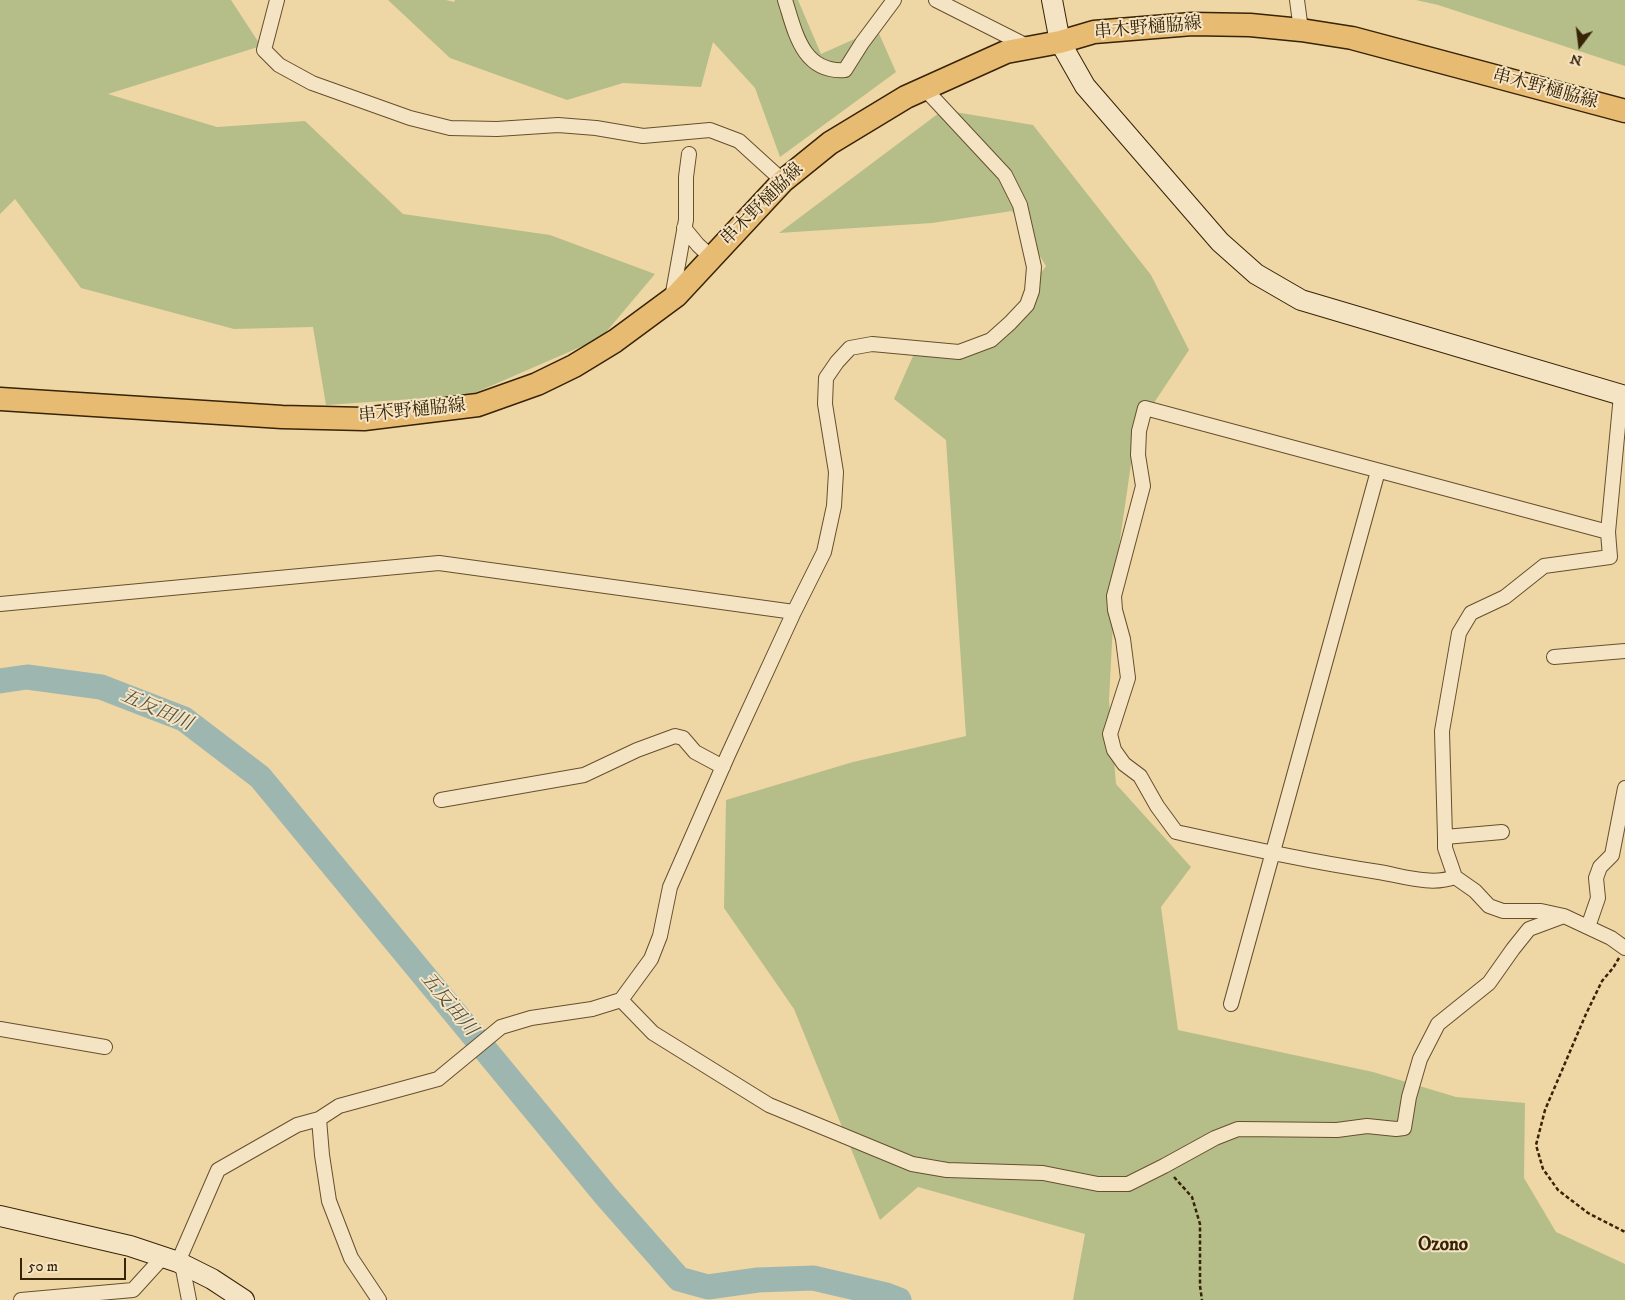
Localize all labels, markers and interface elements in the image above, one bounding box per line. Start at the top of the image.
street label: 串木野樋脇線 [1093,14,1203,44]
north arrow [1555,20,1605,70]
text: N [1568,49,1584,70]
street label: 串木野樋脇線 [1490,66,1600,114]
street label: 串木野樋脇線 [717,159,809,251]
street label: 串木野樋脇線 [357,396,467,428]
water label: 五反田川 [117,685,195,737]
water label: 五反田川 [415,969,481,1041]
district label: Ozono [1418,1235,1468,1257]
scale bar [22,1248,129,1280]
text: 50 m [28,1257,58,1276]

